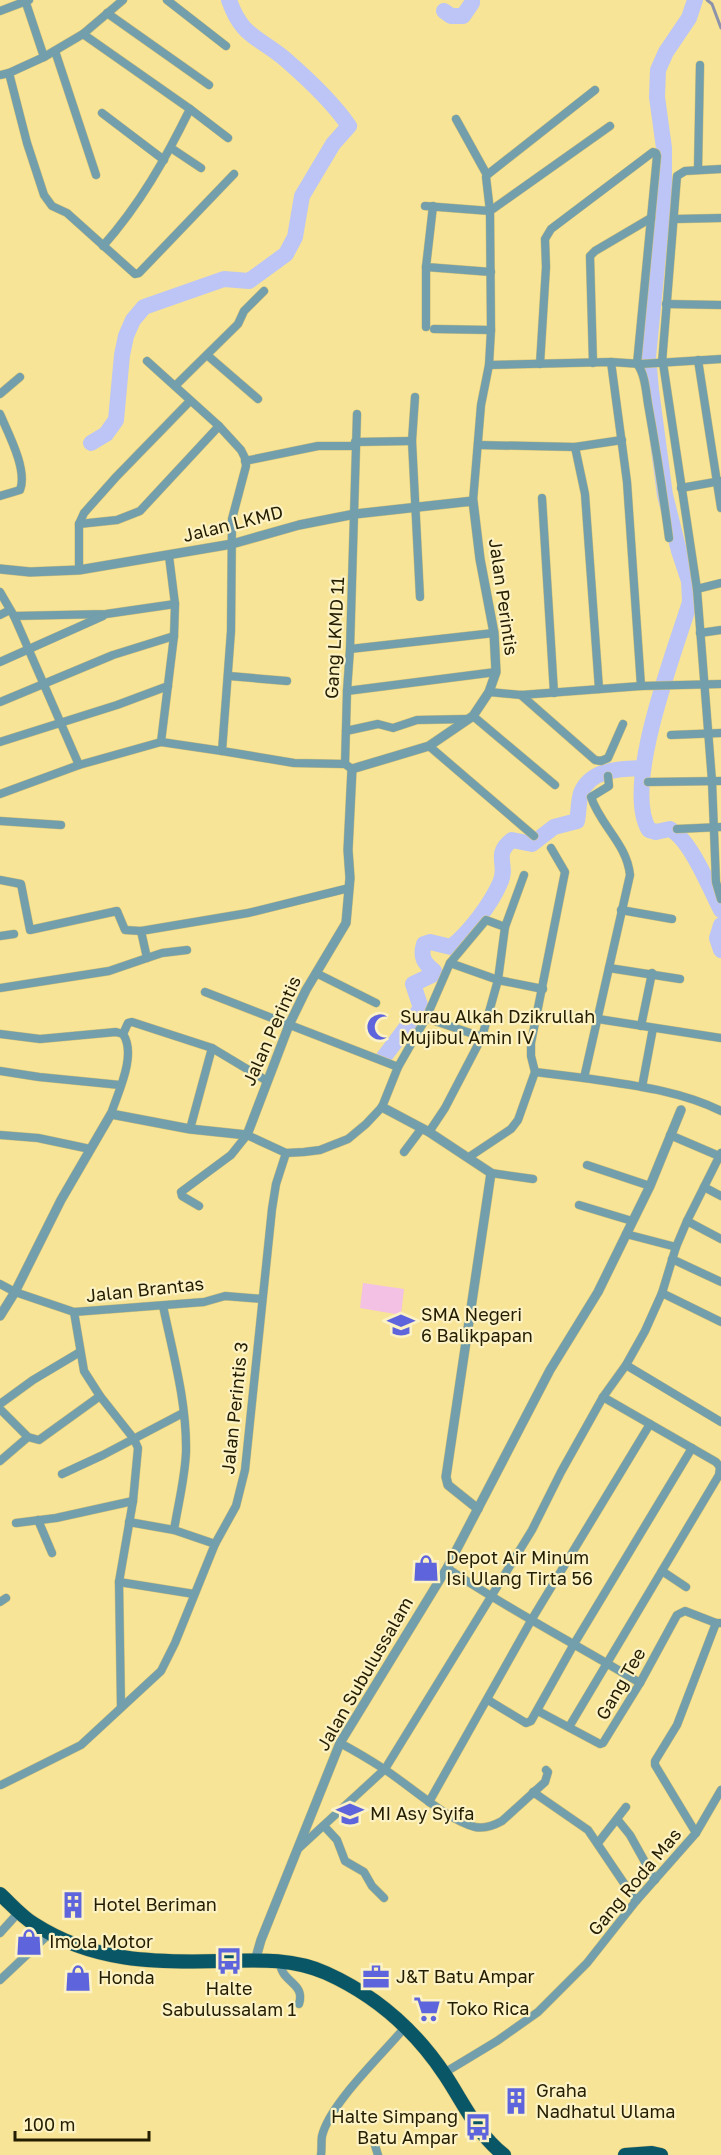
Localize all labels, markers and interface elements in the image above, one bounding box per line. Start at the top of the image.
street label: Jalan LKMD [180,500,285,546]
street label: Jalan Perintis [485,537,523,657]
street label: Gang LKMD 11 [320,576,348,700]
street label: Jalan Perintis [237,972,305,1089]
place label: Surau Alkah Dzikrullah Mujibul Amin IV [400,1005,595,1048]
mosque icon: Surau Alkah Dzikrullah Mujibul Amin IV [365,1012,395,1042]
street label: Jalan Brantas [85,1272,205,1306]
place label: SMA Negeri 6 Balikpapan [421,1303,533,1346]
school or university icon: SMA Negeri 6 Balikpapan [386,1310,416,1340]
street label: Jalan Perintis 3 [216,1341,252,1475]
place label: Depot Air Minum Isi Ulang Tirta 56 [446,1546,593,1589]
shop icon: Depot Air Minum Isi Ulang Tirta 56 [411,1553,441,1583]
street label: Jalan Subulussalam [311,1593,417,1754]
street label: Gang Tee [591,1643,650,1724]
school or university icon: MI Asy Syifa [335,1799,365,1829]
place label: MI Asy Syifa [370,1802,474,1824]
street label: Gang Roda Mas [583,1823,686,1939]
building icon: Hotel Beriman [58,1890,88,1920]
place label: Hotel Beriman [93,1893,217,1915]
shop icon: Imola Motor [14,1927,44,1957]
place label: Imola Motor [49,1930,153,1952]
bus stop icon: Halte Sabulussalam 1 [214,1946,244,1976]
office icon: J&T Batu Ampar [361,1962,391,1992]
shop icon: Honda [63,1963,93,1993]
place label: J&T Batu Ampar [396,1965,535,1987]
place label: Honda [98,1966,155,1988]
place label: Halte Sabulussalam 1 [162,1977,297,2020]
supermarket icon: Toko Rica [412,1994,442,2024]
place label: Toko Rica [447,1997,530,2019]
place label: Graha Nadhatul Ulama [536,2079,676,2122]
building icon: Graha Nadhatul Ulama [501,2086,531,2116]
scale bar [15,2104,148,2142]
place label: Halte Simpang Batu Ampar [331,2105,458,2148]
bus stop icon: Halte Simpang Batu Ampar [463,2112,493,2142]
text: 100 m [24,2113,75,2135]

